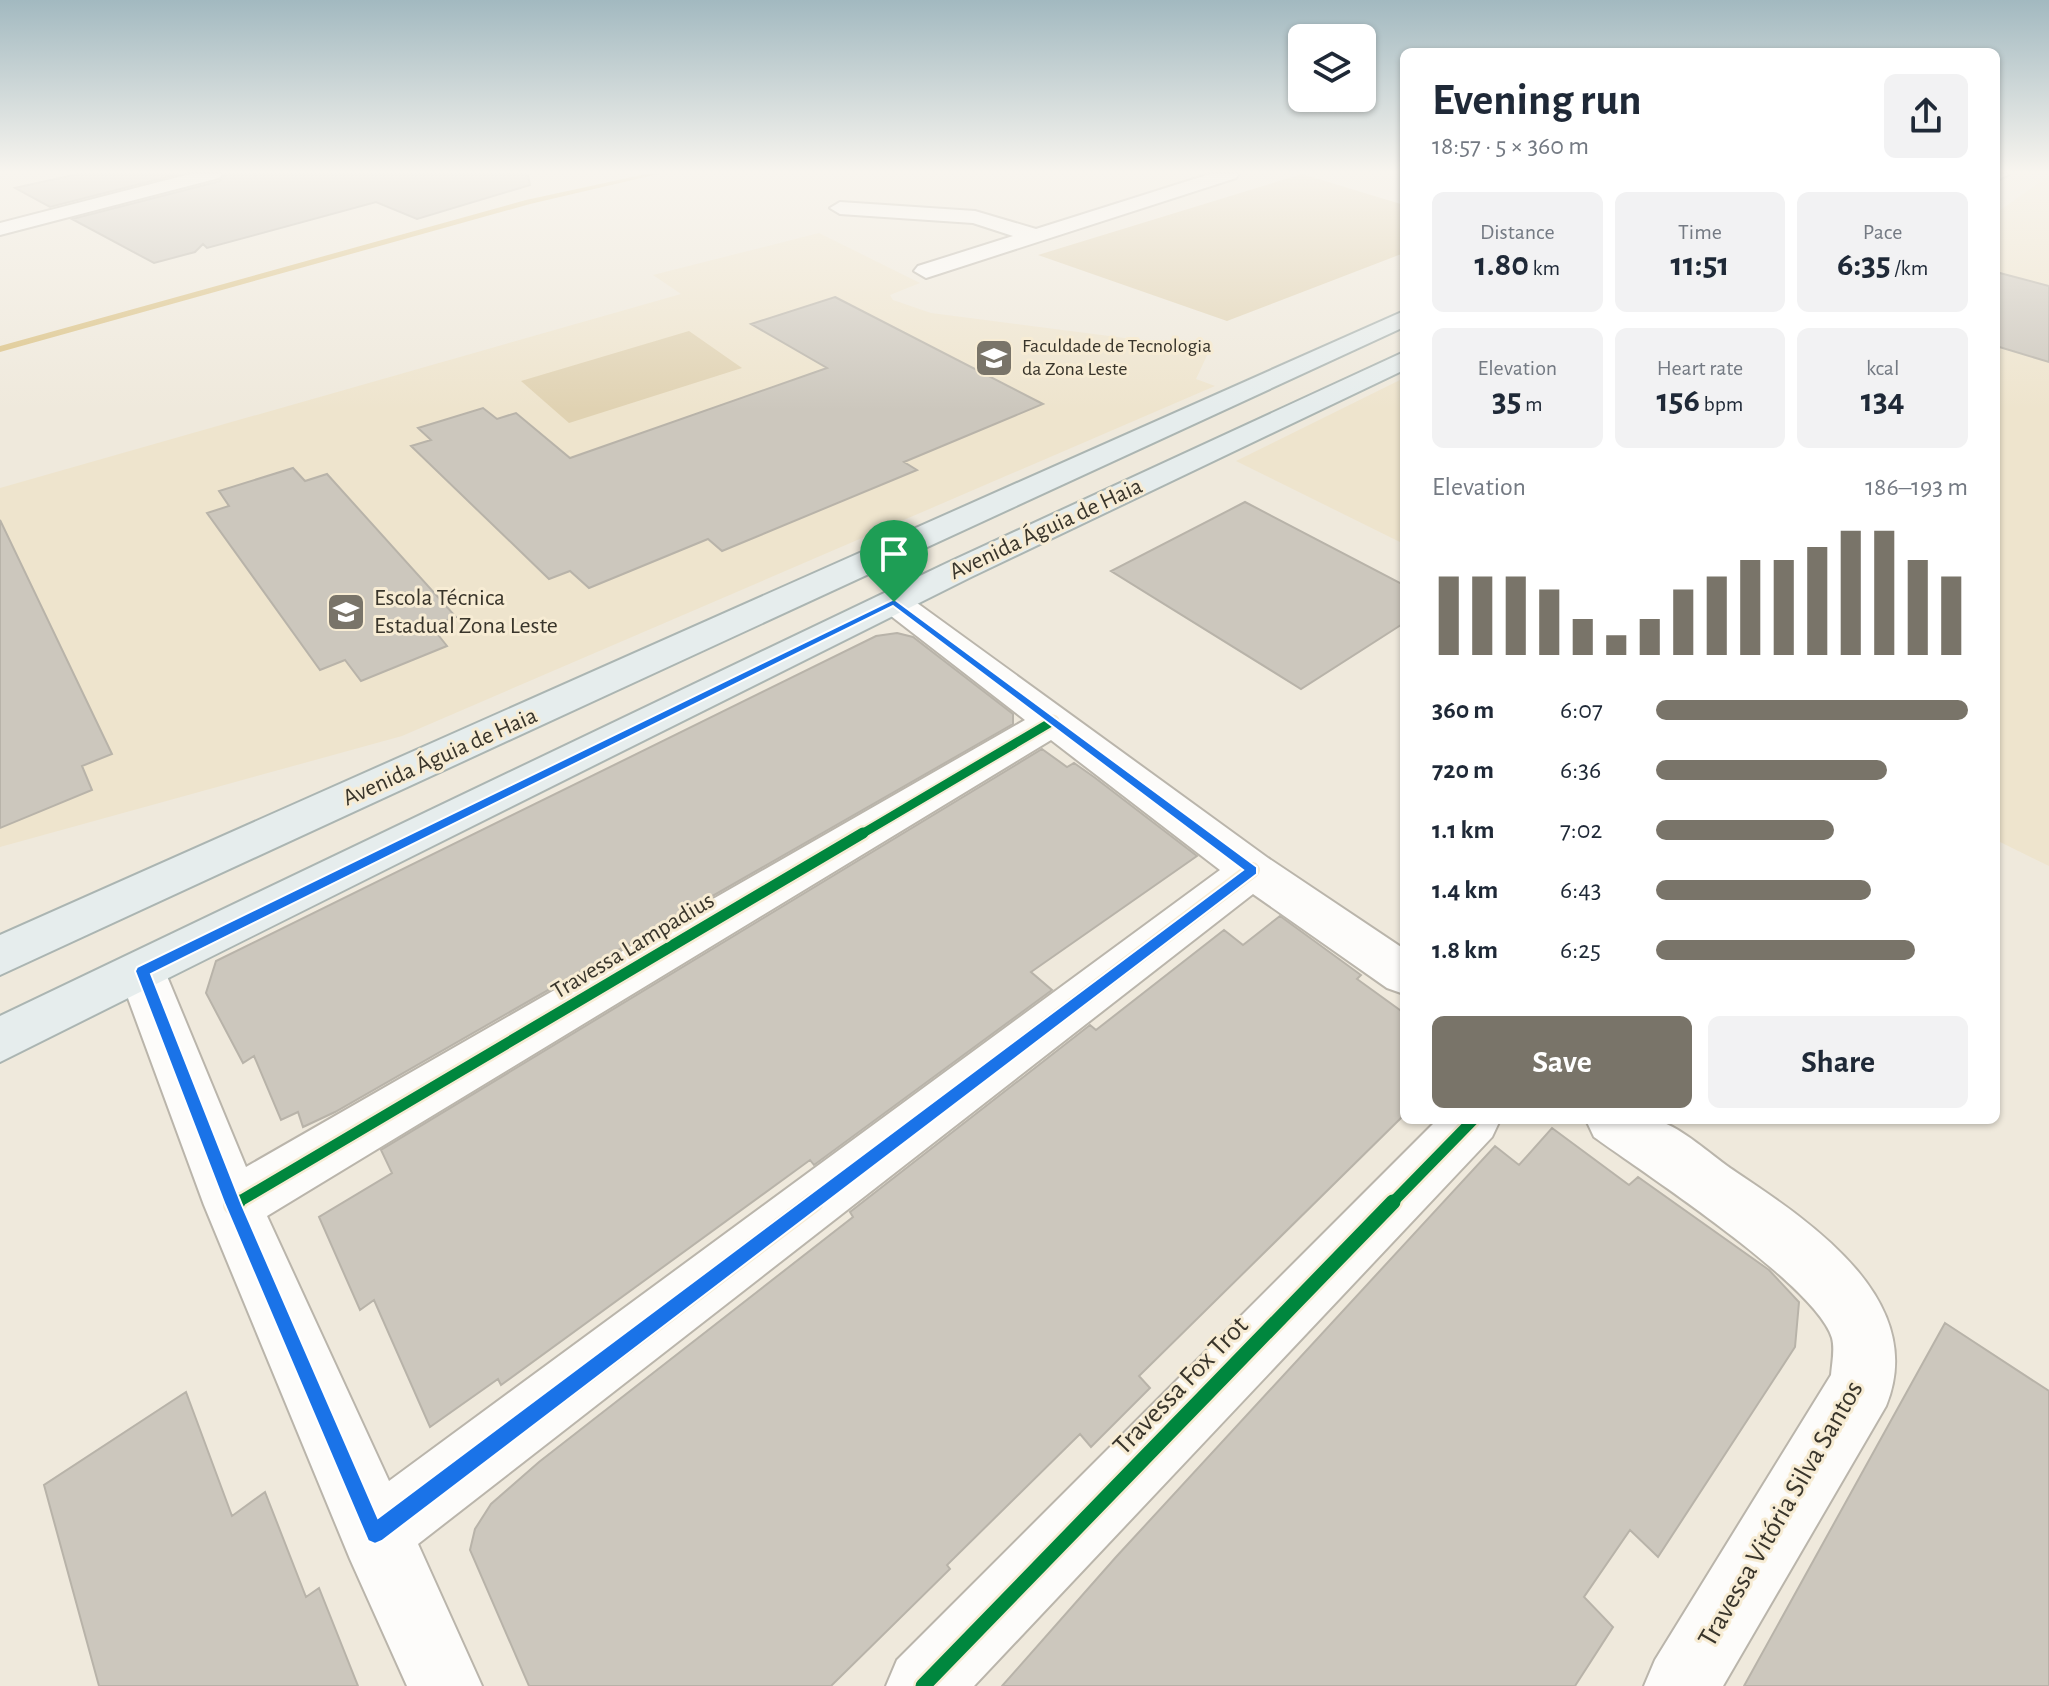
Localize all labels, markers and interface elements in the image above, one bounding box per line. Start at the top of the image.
map controls [1288,24,1376,112]
button: layers [1288,24,1376,112]
button: share [1884,74,1968,158]
text: Evening run [1432,79,1641,123]
text: 18:57 · 5 × 360 m [1432,133,1589,159]
text: Distance [1480,221,1555,243]
text: Time [1678,221,1722,243]
text: Pace [1863,221,1902,243]
text: 1.80 [1474,248,1529,282]
text: 11:51 [1670,248,1730,282]
text: 6:35 [1837,248,1891,282]
text: km [1529,257,1560,279]
text: /km [1891,257,1928,279]
place label: Faculdade de Tecnologia da Zona Leste [1022,336,1211,379]
school or university icon: Faculdade de Tecnologia da Zona Leste [973,337,1015,379]
text: Elevation [1478,357,1557,379]
text: Heart rate [1657,357,1743,379]
text: kcal [1866,357,1899,379]
text: 35 [1492,384,1521,418]
text: 156 [1657,384,1700,418]
text: 134 [1861,384,1905,418]
text: m [1521,393,1543,415]
text: bpm [1700,393,1743,415]
street label: Avenida Águia de Haia [945,472,1146,584]
text: Elevation [1432,474,1526,500]
text: 186–193 m [1865,474,1968,500]
pin [860,520,928,602]
icon: arrive [872,532,916,576]
place label: Escola Técnica Estadual Zona Leste [374,586,558,638]
school or university icon: Escola Técnica Estadual Zona Leste [325,591,367,633]
text: 360 m [1432,697,1494,723]
text: 6:07 [1560,697,1603,723]
street label: Avenida Águia de Haia [338,702,541,811]
text: 720 m [1432,757,1494,783]
text: 6:36 [1560,757,1601,783]
text: 1.1 km [1432,817,1494,843]
text: 7:02 [1560,817,1602,843]
text: 1.4 km [1432,877,1498,903]
text: 6:43 [1560,877,1601,903]
street label: Travessa Lampadius [548,888,718,1004]
text: 1.8 km [1432,937,1498,963]
text: 6:25 [1560,937,1601,963]
button: Save [1432,1016,1692,1108]
button: Share [1708,1016,1968,1108]
street label: Travessa Fox Trot [1108,1311,1254,1461]
street label: Travessa Vitória Silva Santos [1693,1376,1869,1652]

